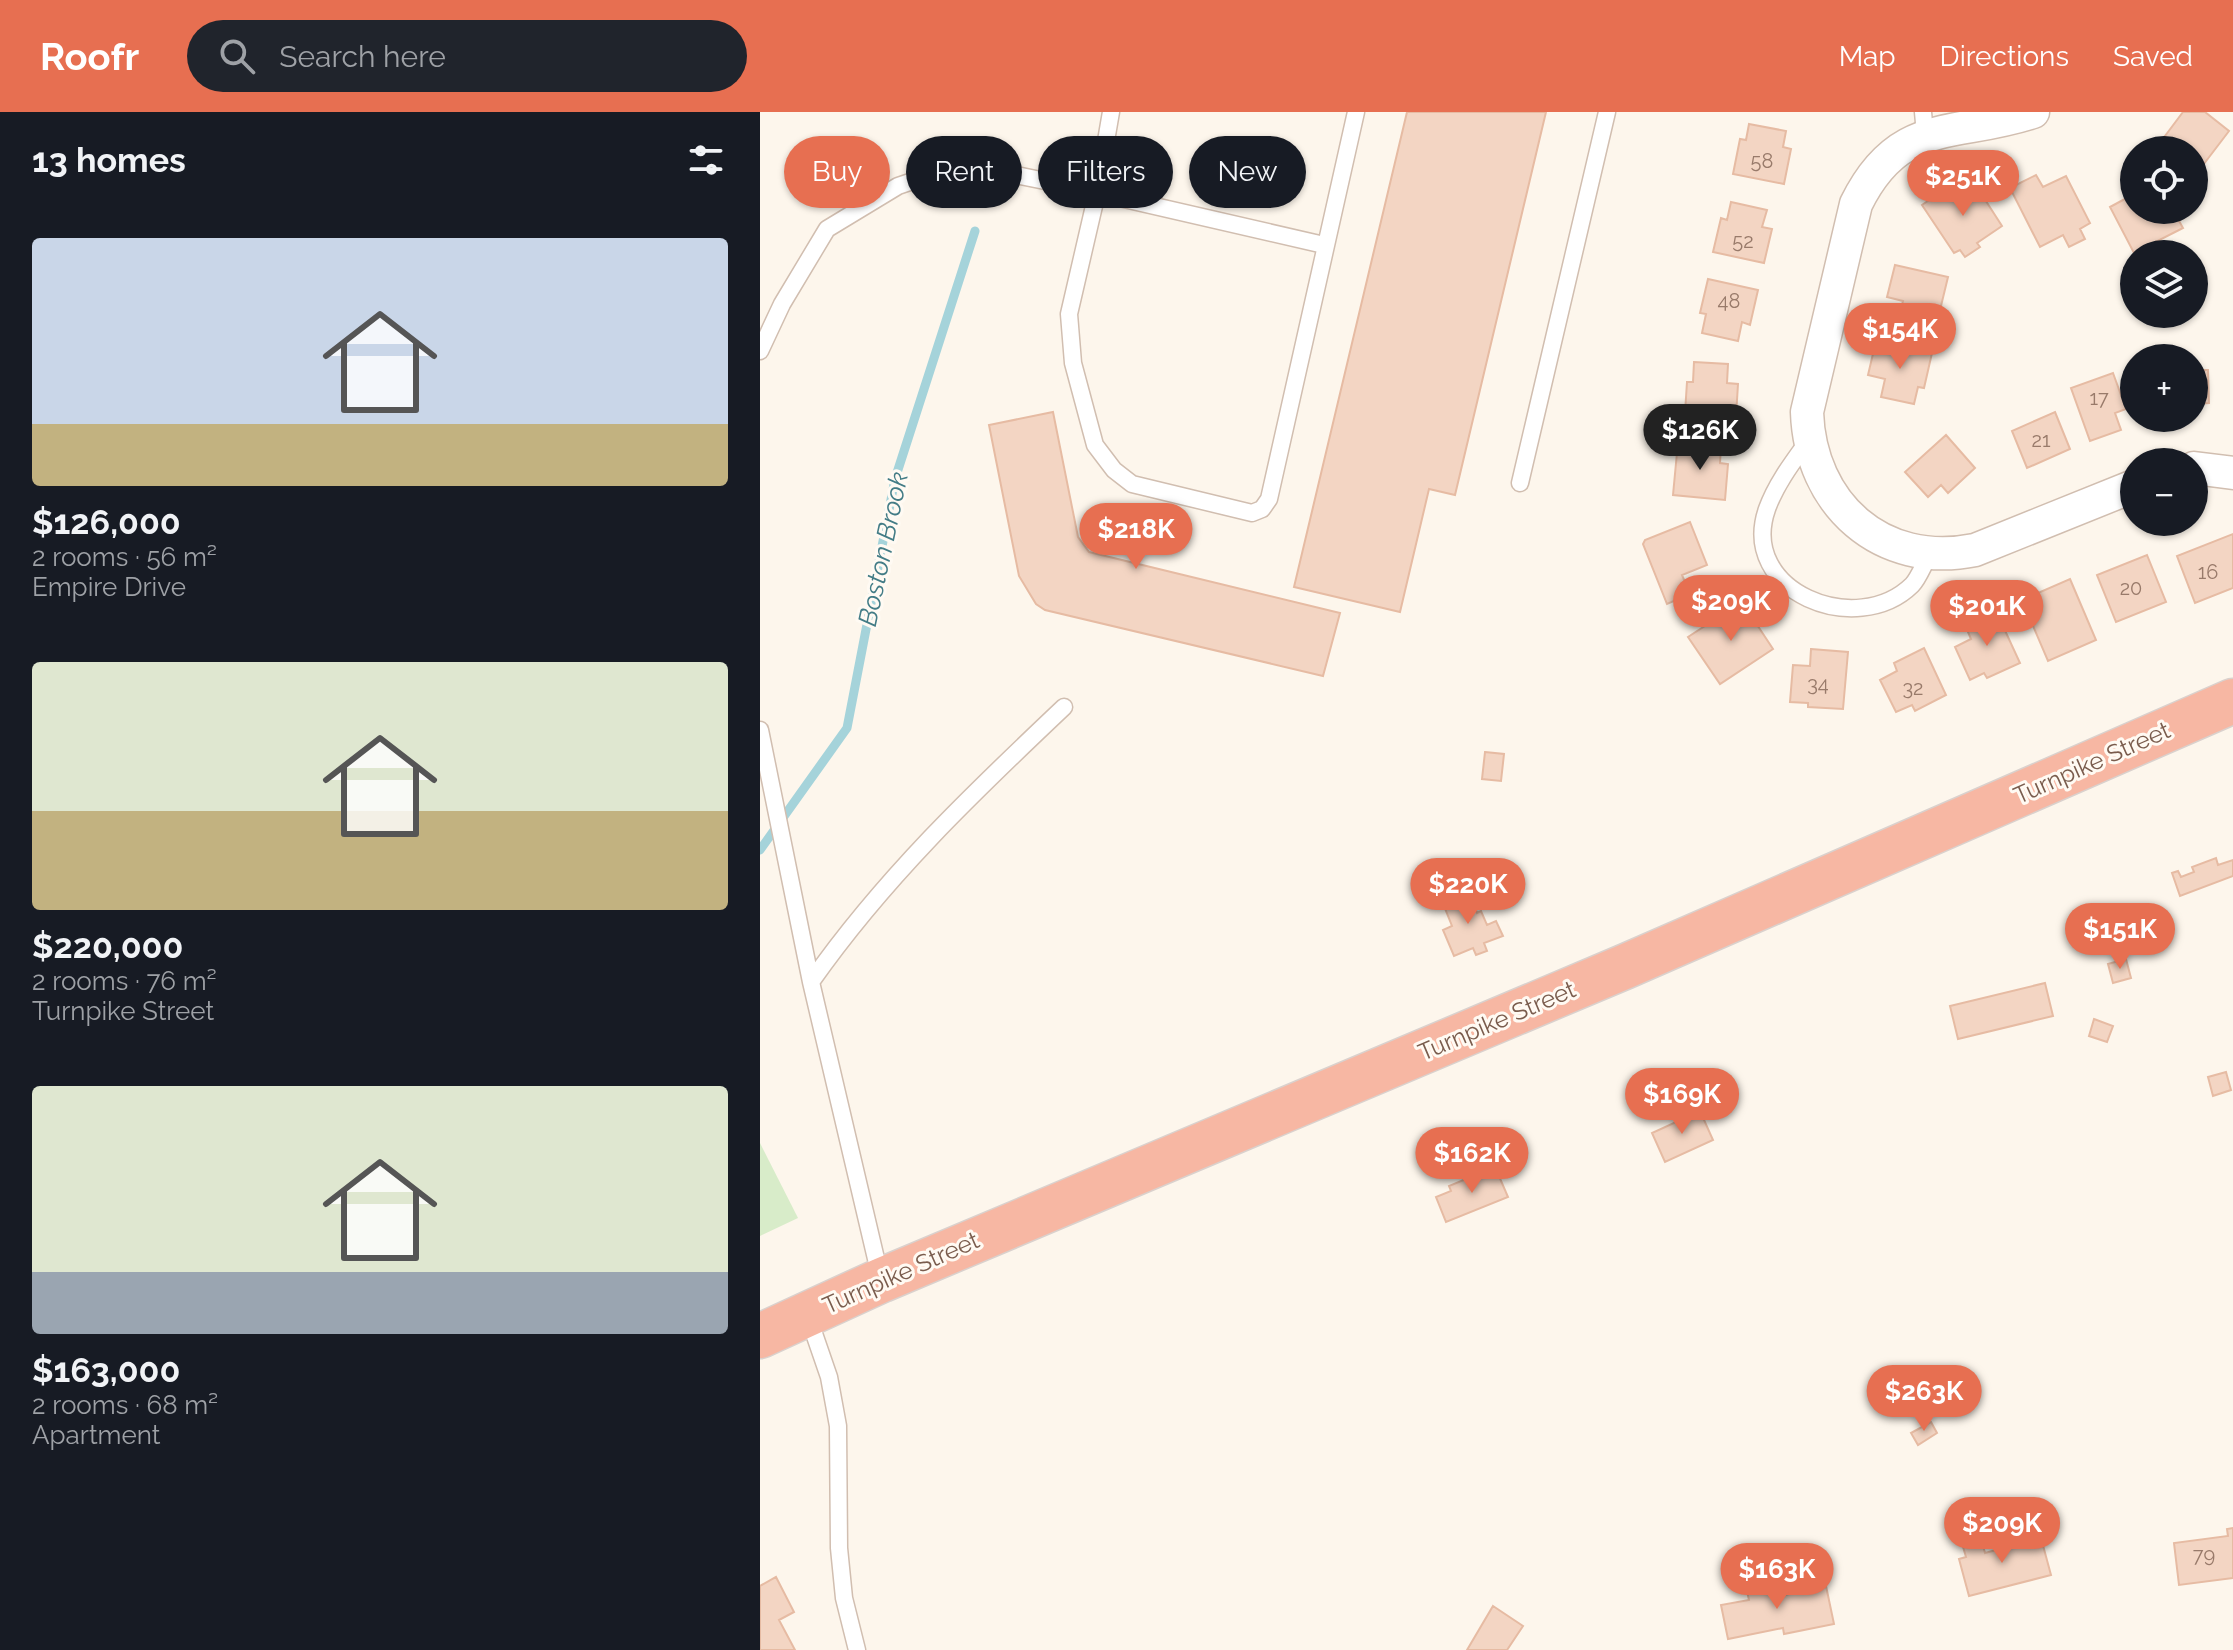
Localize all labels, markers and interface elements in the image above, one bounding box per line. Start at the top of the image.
search box [187,20,747,92]
text: Roofr [40,34,139,79]
icon: search [215,34,259,78]
text: Search here [279,39,446,74]
text: Map [1839,40,1896,73]
text: Directions [1940,40,2069,73]
text: Saved [2113,40,2193,73]
chip: Buy [784,136,890,208]
chip: Rent [906,136,1022,208]
chip: Filters [1038,136,1173,208]
chip: New [1189,136,1306,208]
map controls [2120,136,2208,536]
button: locate [2120,136,2208,224]
icon: filters [684,138,728,182]
text: 13 homes [32,140,186,180]
house number: 58 [1751,149,1773,173]
pin: $251K [1907,150,2019,218]
text: $251K [1925,161,2001,191]
house number: 52 [1732,229,1754,253]
button: layers [2120,240,2208,328]
house number: 48 [1718,289,1740,313]
icon: home [308,290,452,434]
pin: $154K [1844,303,1956,371]
text: $154K [1862,314,1938,344]
button: + [2120,344,2208,432]
house number: 17 [2089,386,2109,410]
pin: $126K [1644,404,1756,472]
text: $126K [1661,415,1739,445]
house number: 21 [2032,428,2051,452]
button: − [2120,448,2208,536]
water label: Boston Brook [852,469,914,629]
text: $126,000 [32,502,181,542]
pin: $218K [1080,503,1192,571]
text: $218K [1097,514,1175,544]
text: 2 rooms · 56 m² [32,542,217,572]
house number: 16 [2198,560,2218,584]
text: Empire Drive [32,572,186,602]
pin: $209K [1675,575,1787,643]
house number: 20 [2120,576,2142,600]
pin: $201K [1931,580,2043,648]
text: $209K [1691,586,1771,616]
text: $201K [1948,591,2026,621]
house number: 34 [1807,672,1829,696]
house number: 32 [1902,676,1924,700]
icon: home [308,714,452,858]
street label: Turnpike Street [2009,715,2175,810]
pin: $220K [1412,858,1524,926]
text: $220K [1428,869,1508,899]
pin: $151K [2064,903,2176,971]
text: $151K [2083,914,2157,944]
text: $220,000 [32,926,183,966]
text: 2 rooms · 76 m² [32,966,217,996]
street label: Turnpike Street [1414,974,1580,1067]
text: Turnpike Street [32,996,214,1026]
pin: $169K [1626,1068,1738,1136]
text: $169K [1643,1079,1721,1109]
pin: $162K [1416,1127,1528,1195]
icon: home [308,1138,452,1282]
text: $162K [1433,1138,1511,1168]
street label: Turnpike Street [818,1225,984,1320]
text: $163,000 [32,1350,180,1390]
pin: $263K [1868,1365,1980,1433]
text: $263K [1885,1376,1963,1406]
text: 2 rooms · 68 m² [32,1390,218,1420]
text: Apartment [32,1420,161,1450]
pin: $209K [1946,1497,2058,1565]
text: $209K [1962,1508,2042,1538]
pin: $163K [1721,1543,1833,1611]
house number: 79 [2193,1543,2215,1567]
text: $163K [1739,1554,1815,1584]

